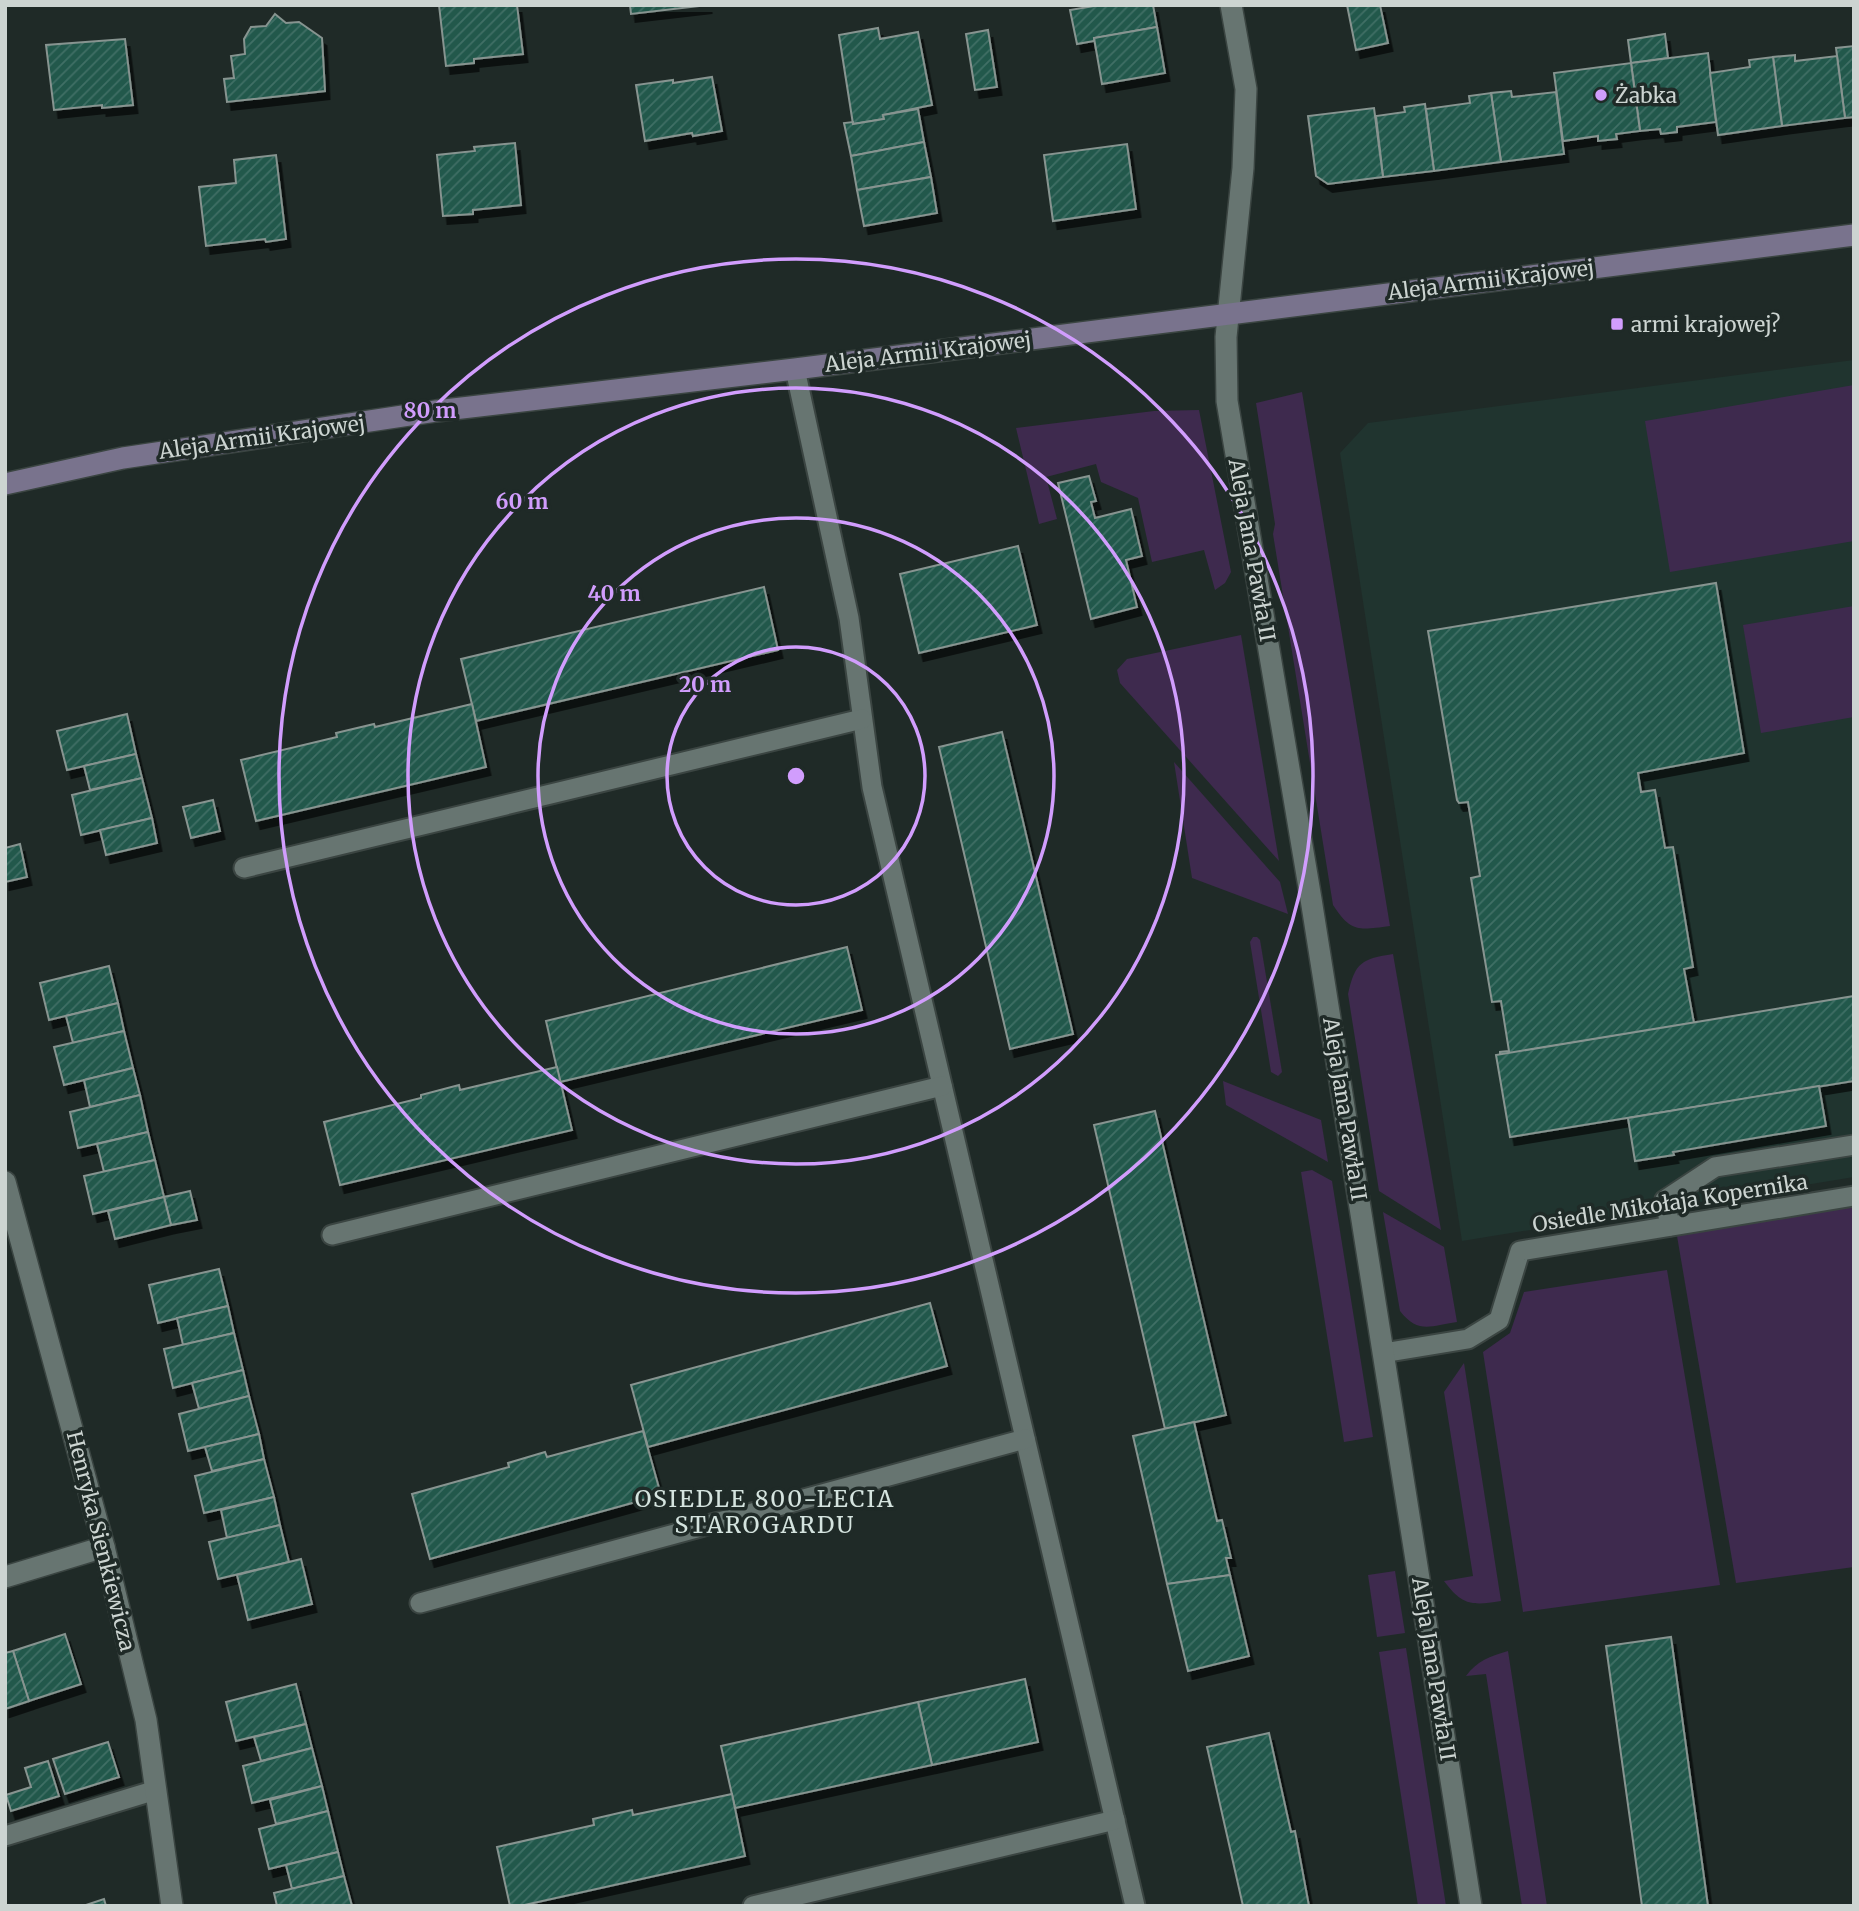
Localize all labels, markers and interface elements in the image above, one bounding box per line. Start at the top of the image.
place label: Żabka [1615,82,1677,109]
marker: Żabka [1593,87,1609,103]
street label: Aleja Armii Krajowej [1385,254,1596,306]
place label: armi krajowej? [1631,311,1780,338]
marker: armi krajowej? [1609,316,1625,332]
street label: Aleja Armii Krajowej [822,326,1033,378]
text: 80 m [404,397,456,424]
street label: Aleja Armii Krajowej [156,409,367,465]
street label: Aleja Jana Pawła II [1222,456,1281,643]
text: 60 m [496,488,548,515]
text: 40 m [587,580,641,607]
text: 20 m [679,671,731,698]
centre of rings [784,764,808,788]
street label: Aleja Jana Pawła II [1317,1015,1373,1202]
street label: Osiedle Mikołaja Kopernika [1530,1168,1810,1238]
street label: Henryka Sienkiewicza [61,1428,141,1654]
district label: OSIEDLE 800-LECIA STAROGARDU [635,1484,895,1539]
street label: Aleja Jana Pawła II [1406,1575,1462,1762]

